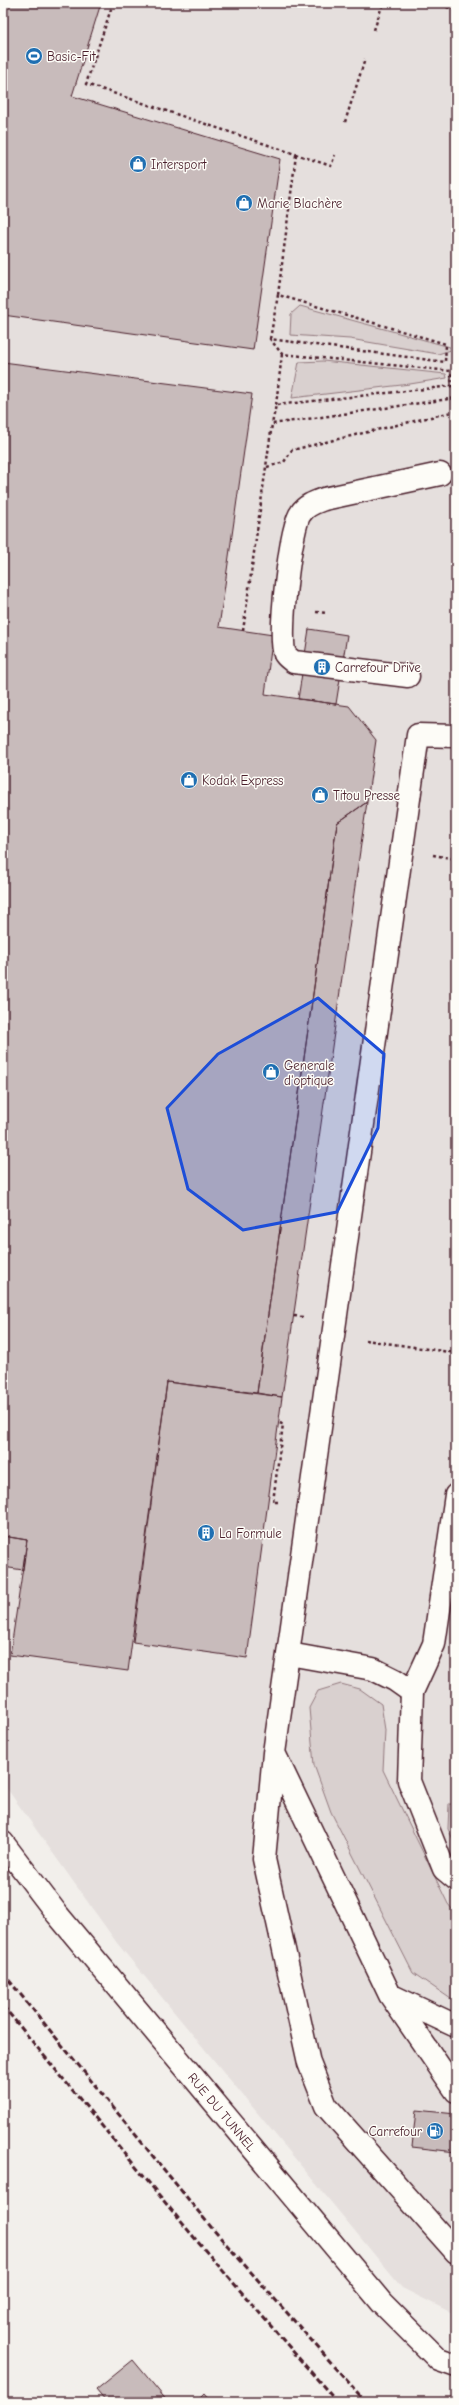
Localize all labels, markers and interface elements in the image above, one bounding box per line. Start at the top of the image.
sports icon: Basic-Fit [24,46,44,66]
place label: Basic-Fit [47,49,97,64]
shop icon: Intersport [128,154,148,174]
place label: Intersport [151,157,208,172]
shop icon: Marie Blachère [234,193,254,213]
place label: Marie Blachère [257,196,343,211]
building icon: Carrefour Drive [312,657,332,677]
place label: Carrefour Drive [335,660,421,675]
shop icon: Kodak Express [179,770,199,790]
place label: Kodak Express [202,773,284,788]
shop icon: Titou Presse [310,785,330,805]
place label: Titou Presse [333,788,400,803]
place label: Generale d'optique [284,1058,335,1088]
shop icon: Generale d'optique [261,1062,281,1082]
building icon: La Formule [196,1523,216,1543]
place label: La Formule [219,1526,282,1541]
street label: RUE DU TUNNEL [185,2070,259,2155]
fuel station icon: Carrefour [425,2121,445,2141]
place label: Carrefour [369,2124,423,2139]

